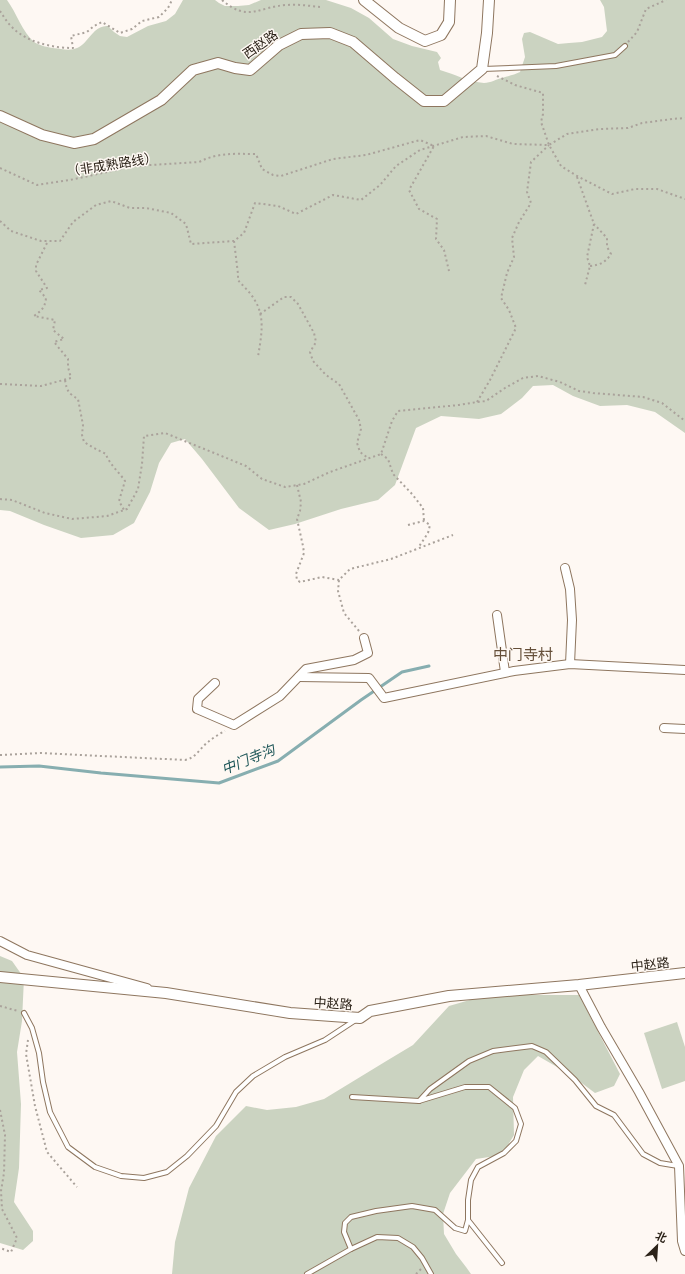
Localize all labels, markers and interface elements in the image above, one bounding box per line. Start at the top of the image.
street label: 西赵路 [239,25,281,63]
street label: （非成熟路线） [66,148,158,180]
district label: 中门寺村 [493,644,553,664]
water label: 中门寺沟 [218,739,279,778]
street label: 中赵路 [630,953,670,975]
street label: 中赵路 [313,993,353,1013]
north arrow [637,1226,677,1266]
text: 北 [653,1227,670,1246]

